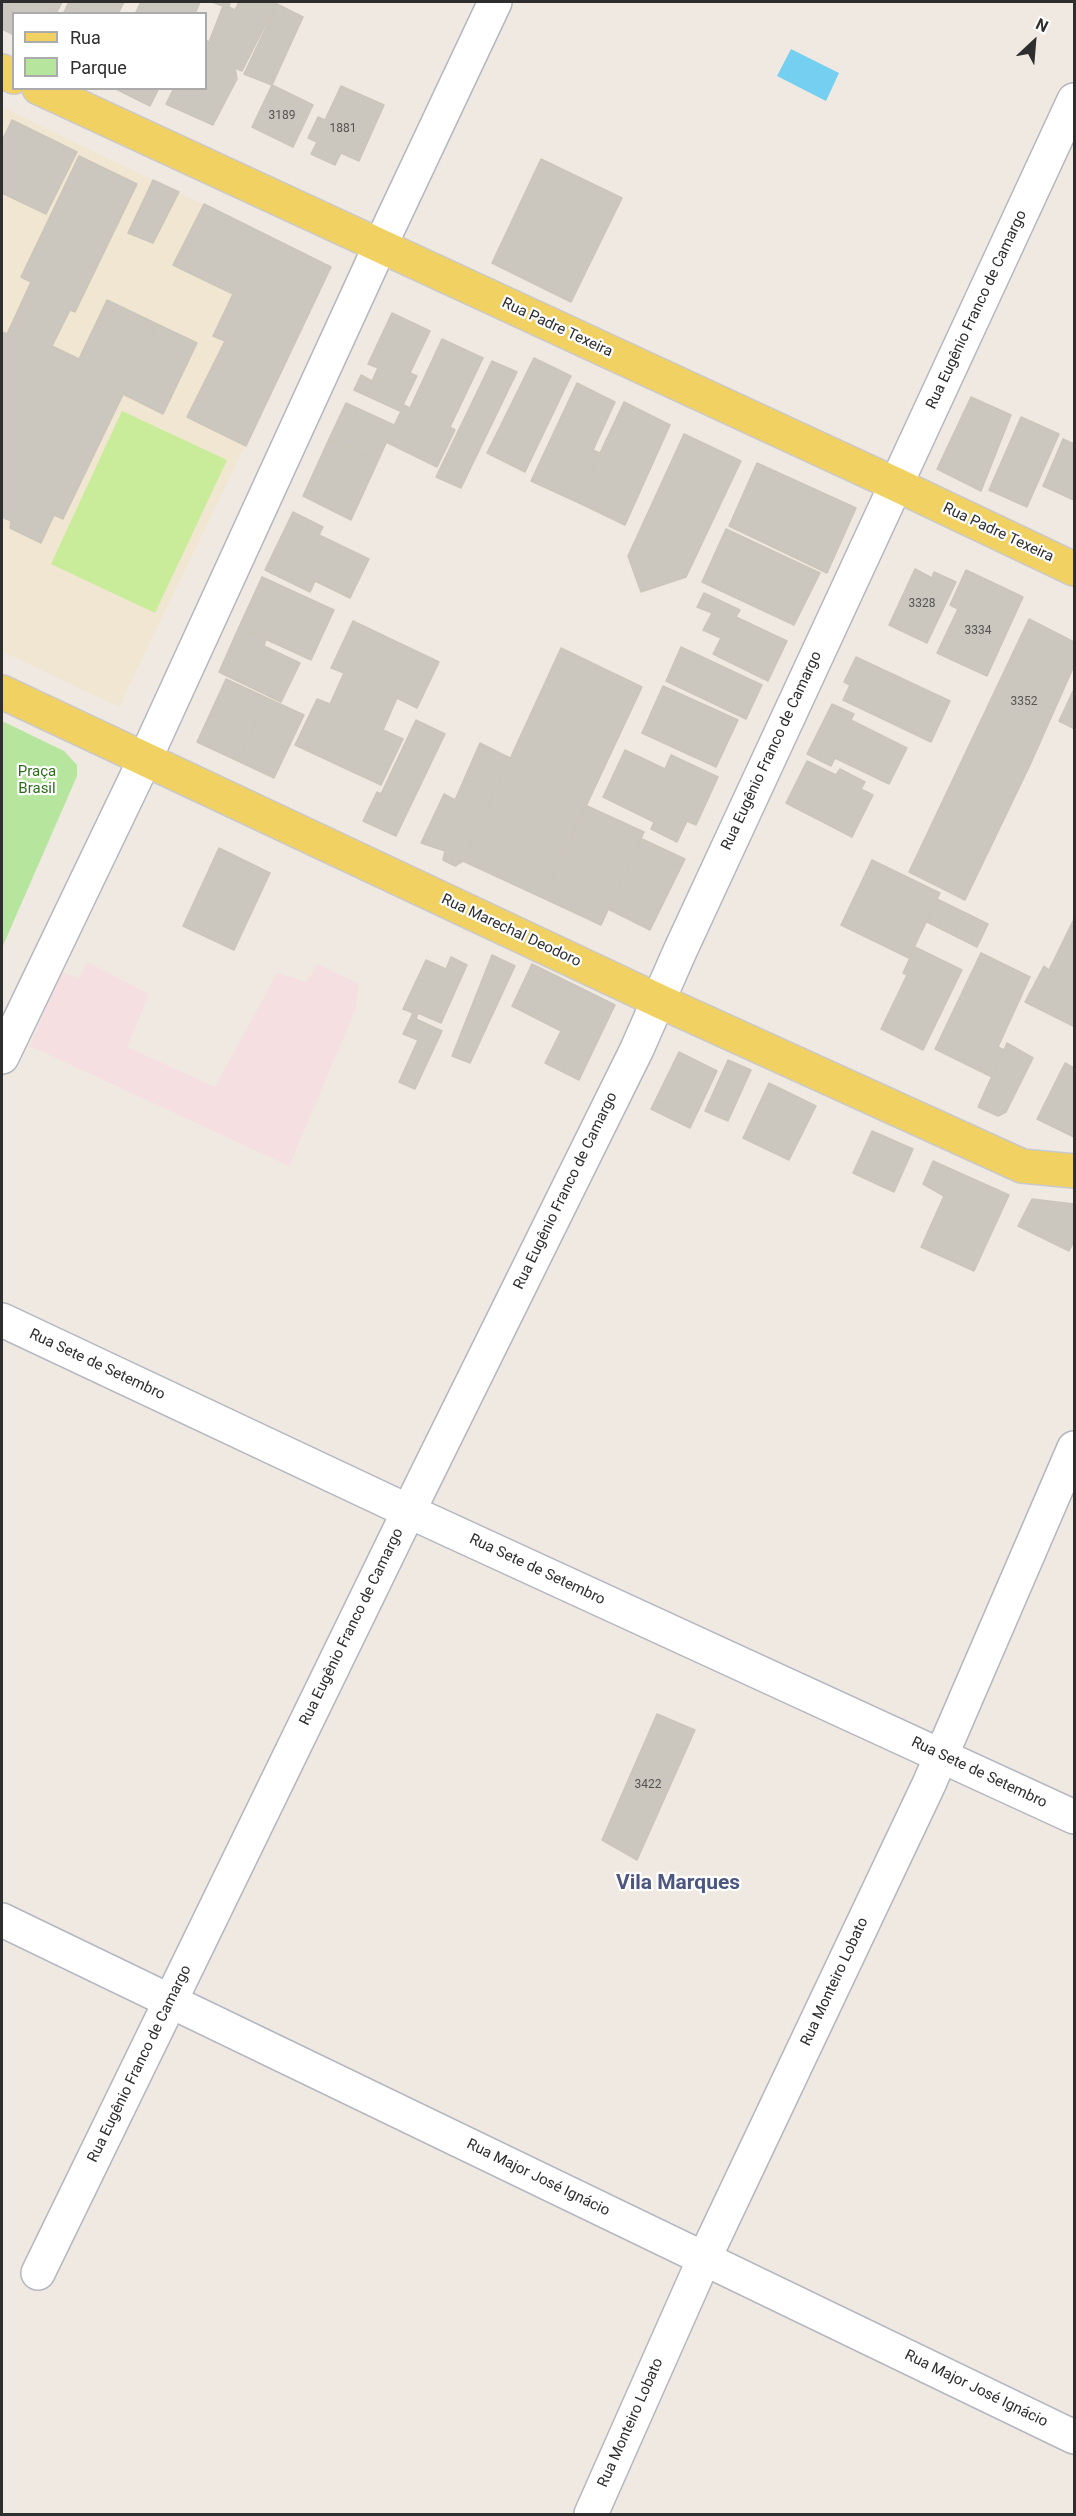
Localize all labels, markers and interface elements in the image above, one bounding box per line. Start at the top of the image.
legend [12,12,207,90]
north arrow [1004,12,1064,72]
text: N [1033,14,1051,36]
text: Rua [70,27,101,48]
text: Parque [70,57,127,78]
house number: 3189 [269,109,295,123]
house number: 1881 [330,122,356,136]
street label: Rua Eugênio Franco de Camargo [923,208,1031,412]
street label: Rua Padre Texeira [499,294,615,362]
street label: Rua Padre Texeira [940,499,1056,567]
house number: 3328 [909,597,935,611]
house number: 3334 [965,624,991,638]
street label: Rua Eugênio Franco de Camargo [718,649,826,853]
house number: 3352 [1011,695,1037,709]
park label: Praça Brasil [18,763,56,798]
street label: Rua Marechal Deodoro [438,891,584,971]
street label: Rua Eugênio Franco de Camargo [510,1089,622,1293]
street label: Rua Sete de Setembro [26,1326,168,1404]
street label: Rua Eugênio Franco de Camargo [296,1525,408,1729]
street label: Rua Sete de Setembro [466,1531,608,1609]
street label: Rua Sete de Setembro [908,1734,1050,1812]
house number: 3422 [635,1778,661,1792]
district label: Vila Marques [616,1871,740,1897]
street label: Rua Monteiro Lobato [797,1915,873,2049]
street label: Rua Eugênio Franco de Camargo [84,1962,196,2166]
street label: Rua Major José Ignácio [464,2136,612,2220]
street label: Rua Major José Ignácio [902,2347,1050,2431]
street label: Rua Monteiro Lobato [594,2356,668,2490]

